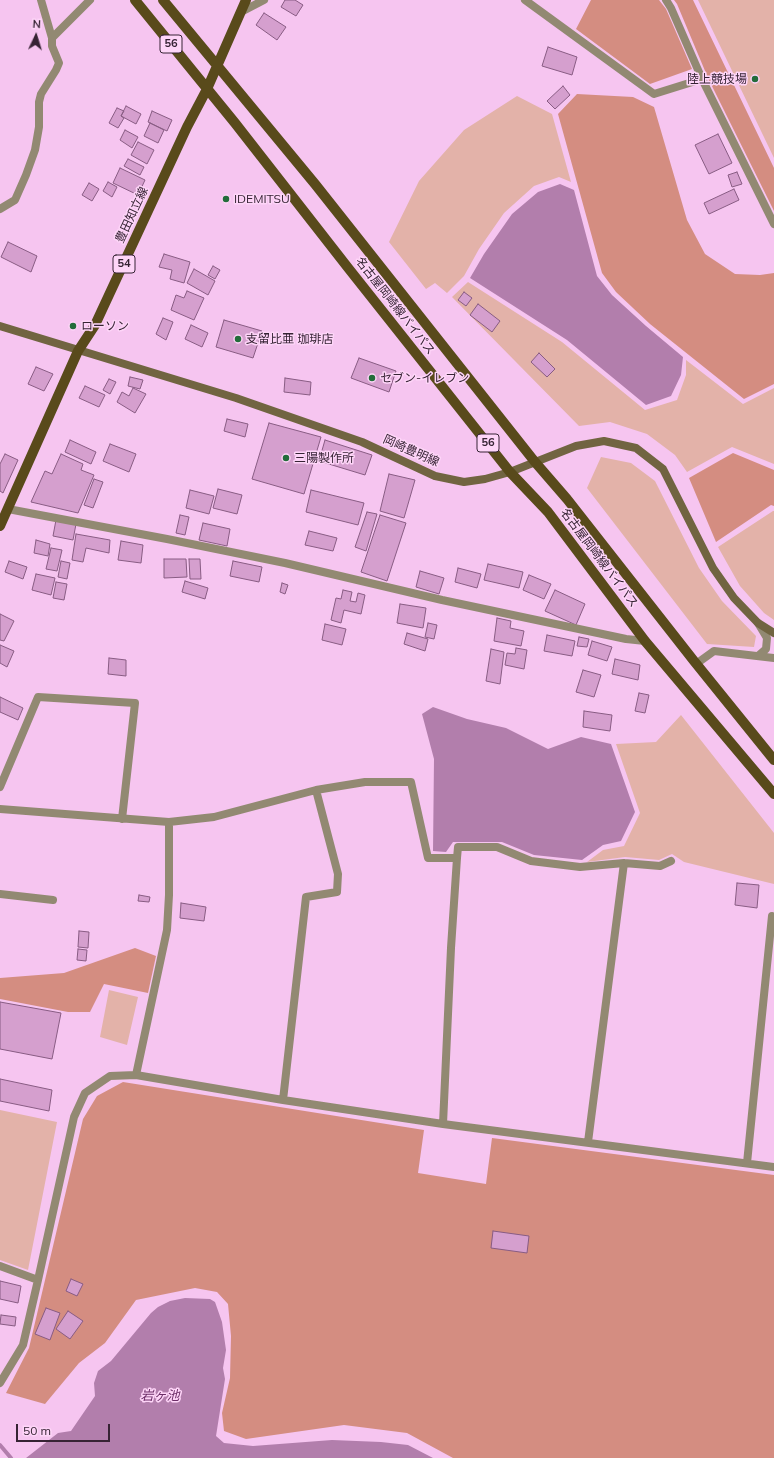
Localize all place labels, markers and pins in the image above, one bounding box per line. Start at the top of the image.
place label: 陸上競技場 [687,72,747,86]
marker: 陸上競技場 [750,74,760,84]
place label: IDEMITSU [234,192,290,206]
marker: IDEMITSU [221,194,231,204]
place label: ローソン [81,319,129,333]
marker: ローソン [68,321,78,331]
place label: 支留比亜 珈琲店 [246,332,333,346]
marker: 支留比亜 珈琲店 [233,334,243,344]
place label: セブン-イレブン [380,371,469,385]
marker: セブン-イレブン [367,373,377,383]
place label: 三陽製作所 [294,451,354,465]
marker: 三陽製作所 [281,453,291,463]

